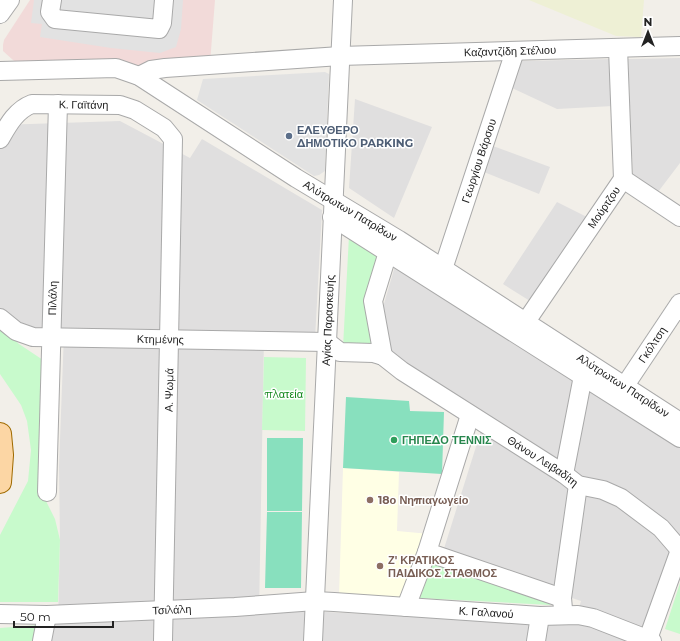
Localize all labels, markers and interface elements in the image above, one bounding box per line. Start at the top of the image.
north arrow [628,12,668,52]
text: N [644,15,652,29]
street label: Καζαντζίδη Στέλιου [464,43,556,59]
street label: Κ. Γαϊτάνη [59,97,108,112]
street label: Γεωργίου Βάρσου [458,117,499,205]
place label: ΕΛΕΥΘΕΡΟ ΔΗΜΟΤΙΚΟ PARKING [296,123,413,150]
marker: ΕΛΕΥΘΕΡΟ ΔΗΜΟΤΙΚΟ PARKING [284,131,294,141]
street label: Αλύτρωτων Πατρίδων [301,177,400,245]
street label: Μούρτζου [585,184,623,231]
street label: Αγίας Παρασκευής [319,274,337,366]
street label: Πιλάλη [45,280,60,316]
street label: Γκόλτση [635,324,669,365]
street label: Κτημένης [137,332,184,347]
street label: Αλύτρωτων Πατρίδων [574,350,672,421]
street label: Α. Ψωμά [162,367,176,412]
park label: πλατεία [264,387,304,401]
place label: ΓΗΠΕΔΟ ΤΕΝΝΙΣ [402,433,492,447]
street label: Θάνου Λειβαδίτη [505,433,581,490]
marker: ΓΗΠΕΔΟ ΤΕΝΝΙΣ [389,435,399,445]
place label: 18ο Νηπιαγωγείο [378,493,469,507]
marker: 18ο Νηπιαγωγείο [365,495,375,505]
place label: Ζ' ΚΡΑΤΙΚΟΣ ΠΑΙΔΙΚΟΣ ΣΤΑΘΜΟΣ [388,553,498,580]
marker: Ζ' ΚΡΑΤΙΚΟΣ ΠΑΙΔΙΚΟΣ ΣΤΑΘΜΟΣ [375,561,385,571]
street label: Τσιλάλη [152,602,192,618]
scale bar [14,603,113,629]
street label: Κ. Γαλανού [458,603,514,621]
text: 50 m [20,609,51,624]

